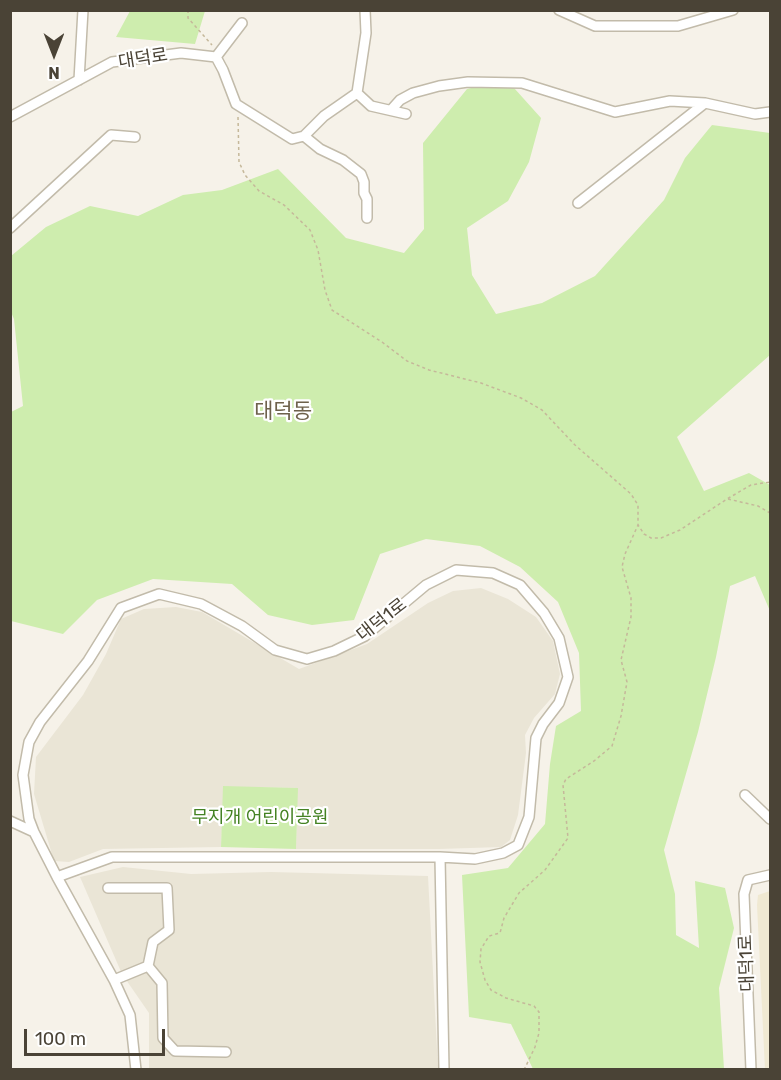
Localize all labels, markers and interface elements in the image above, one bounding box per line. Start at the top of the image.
north arrow [24,24,84,84]
street label: 대덕로 [117,44,169,74]
text: N [48,63,60,82]
district label: 대덕동 [254,399,312,425]
street label: 대덕1로 [353,594,411,646]
park label: 무지개 어린이공원 [192,807,328,829]
street label: 대덕1로 [735,934,759,992]
scale bar [27,1017,168,1055]
text: 100 m [35,1028,86,1050]

